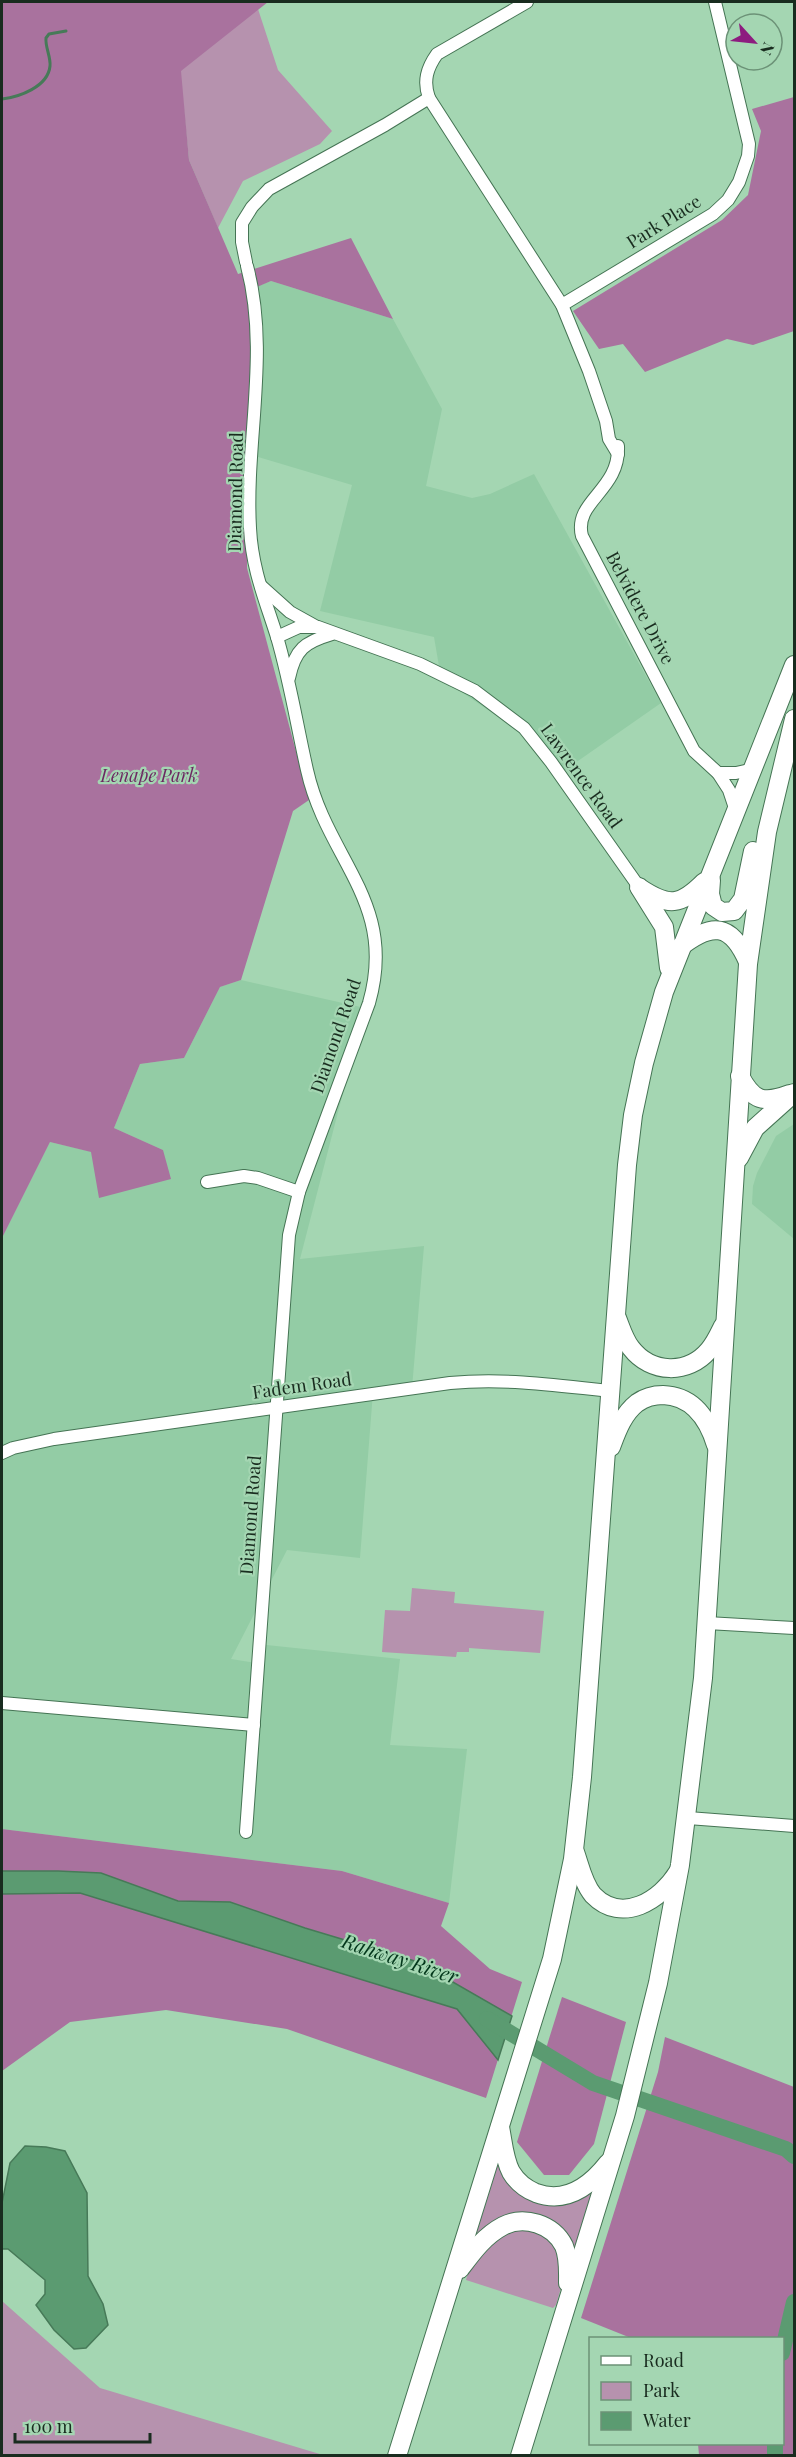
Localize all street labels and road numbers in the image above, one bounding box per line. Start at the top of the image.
street label: Park Place [622,189,705,253]
street label: Diamond Road [222,431,248,552]
street label: Belvidere Drive [601,547,681,668]
street label: Lawrence Road [536,718,628,833]
street label: Diamond Road [304,975,366,1096]
street label: Fadem Road [251,1366,354,1404]
street label: Diamond Road [234,1454,266,1575]

